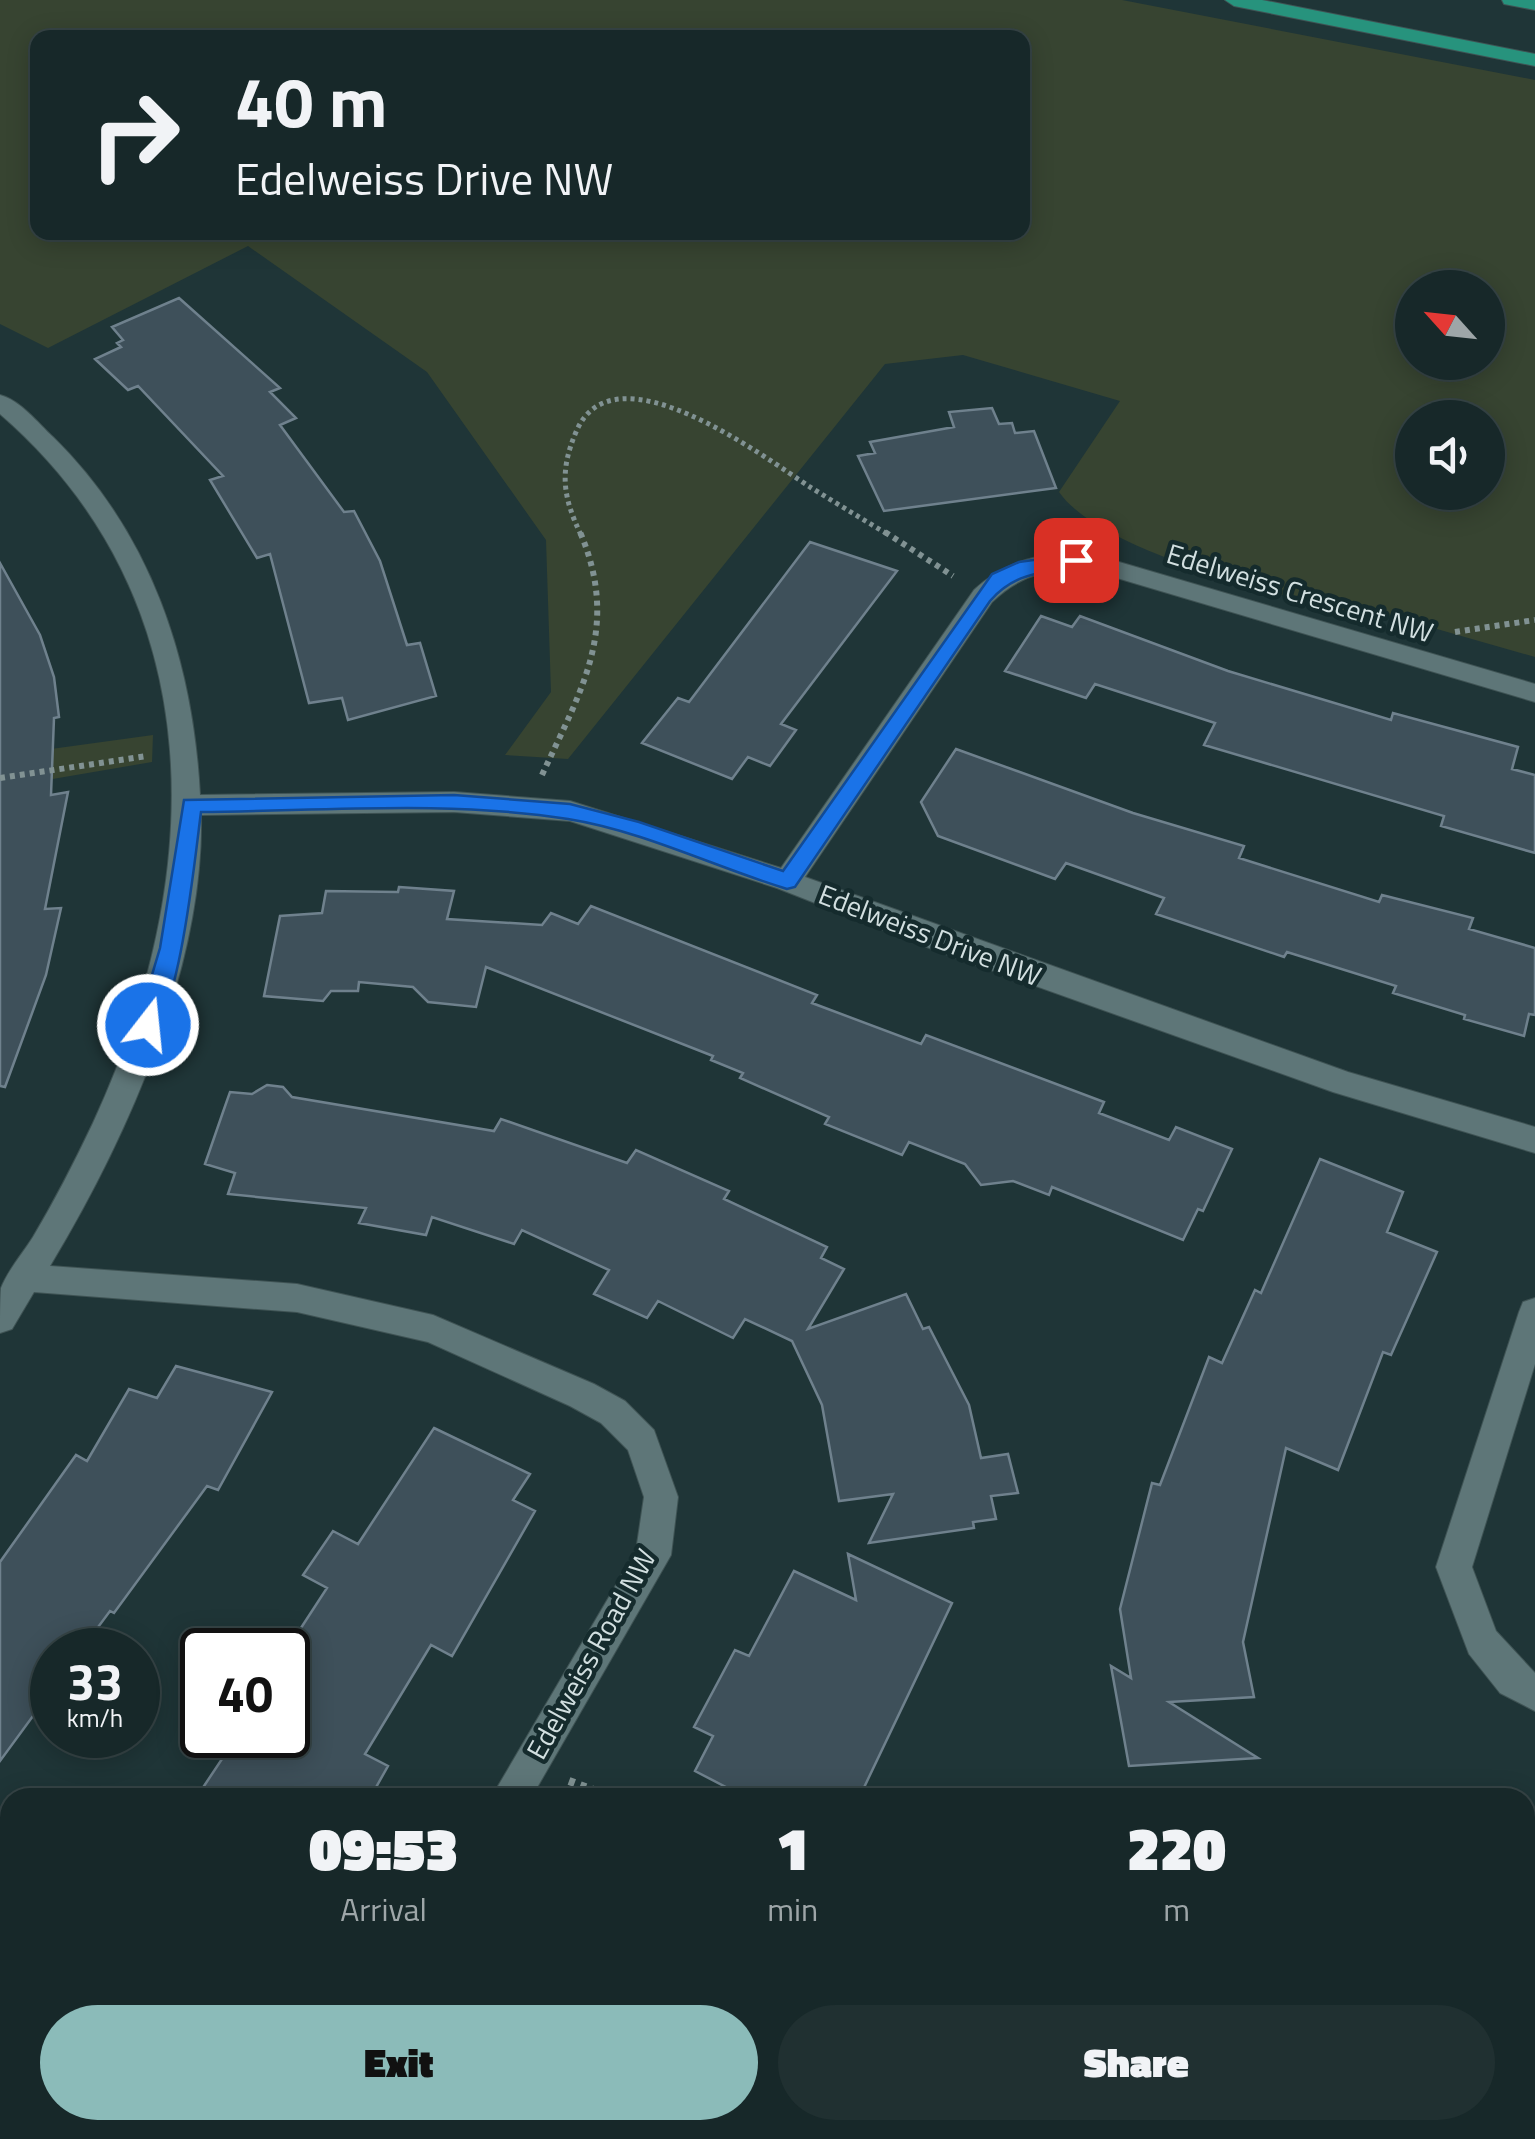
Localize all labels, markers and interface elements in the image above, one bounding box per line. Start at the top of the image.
text: 40 m [235,48,388,154]
icon: right [70,70,200,200]
text: Edelweiss Drive NW [235,144,613,212]
north arrow [1395,270,1505,380]
map controls [1395,270,1505,510]
button: sound [1395,400,1505,510]
pin [1034,518,1119,603]
street label: Edelweiss Crescent NW [1161,531,1439,654]
icon: arrive [1049,533,1104,588]
street label: Edelweiss Drive NW [813,872,1048,997]
position arrow [96,973,200,1077]
street label: Edelweiss Road NW [515,1541,666,1767]
speed limit sign: 40 [180,1628,310,1758]
text: 33 [67,1643,123,1719]
text: km/h [67,1699,123,1737]
text: 09:53 [309,1802,458,1893]
text: 1 [776,1802,809,1893]
text: 220 [1127,1802,1226,1893]
text: Arrival [340,1885,427,1933]
text: min [767,1885,818,1933]
text: m [1163,1885,1190,1933]
button: Exit [40,2005,758,2120]
button: Share [778,2005,1495,2120]

